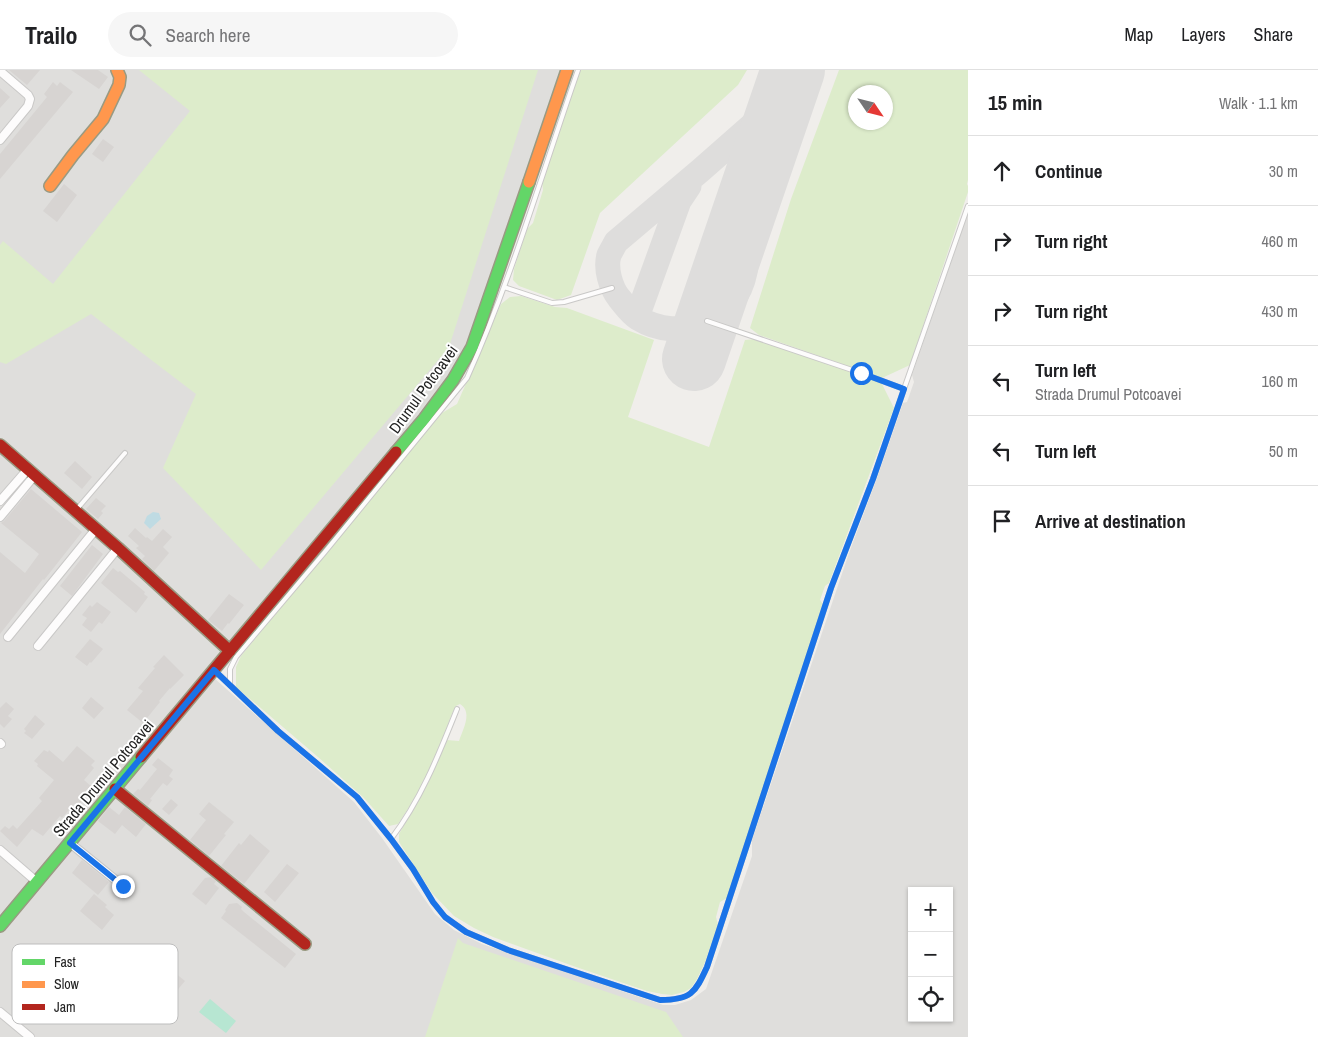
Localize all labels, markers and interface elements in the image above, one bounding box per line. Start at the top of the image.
search box [108,12,458,57]
text: Trailo [25,19,78,51]
icon: search [126,21,154,49]
text: Search here [166,22,250,48]
text: Map [1125,22,1153,47]
text: Layers [1181,22,1226,47]
text: Share [1254,22,1293,47]
north arrow [848,85,893,130]
text: 15 min [988,88,1043,117]
text: Walk · 1.1 km [1219,92,1298,114]
icon: ahead [988,157,1016,185]
text: Continue [1035,158,1103,184]
text: 30 m [1269,160,1298,182]
icon: right [988,227,1016,255]
text: Turn right [1035,228,1107,254]
text: 460 m [1262,230,1298,252]
icon: right [988,297,1016,325]
text: Turn right [1035,298,1107,324]
text: 430 m [1262,300,1298,322]
street label: Drumul Potcoavei [383,340,463,438]
text: Turn left [1035,357,1096,383]
route start [850,362,873,385]
icon: left [988,367,1016,395]
text: 160 m [1262,370,1298,392]
text: Strada Drumul Potcoavei [1035,383,1182,405]
icon: left [988,437,1016,465]
text: Turn left [1035,438,1096,464]
text: 50 m [1269,440,1298,462]
icon: arrive [988,507,1016,535]
text: Arrive at destination [1035,508,1186,534]
street label: Strada Drumul Potcoavei [47,715,159,841]
route end [112,875,135,898]
map controls [908,887,953,1022]
button: + [908,887,953,932]
button: − [908,932,953,977]
legend [12,944,178,1024]
text: Fast [54,953,76,971]
text: Slow [54,975,80,993]
button: locate [908,977,953,1022]
text: Jam [54,998,76,1016]

